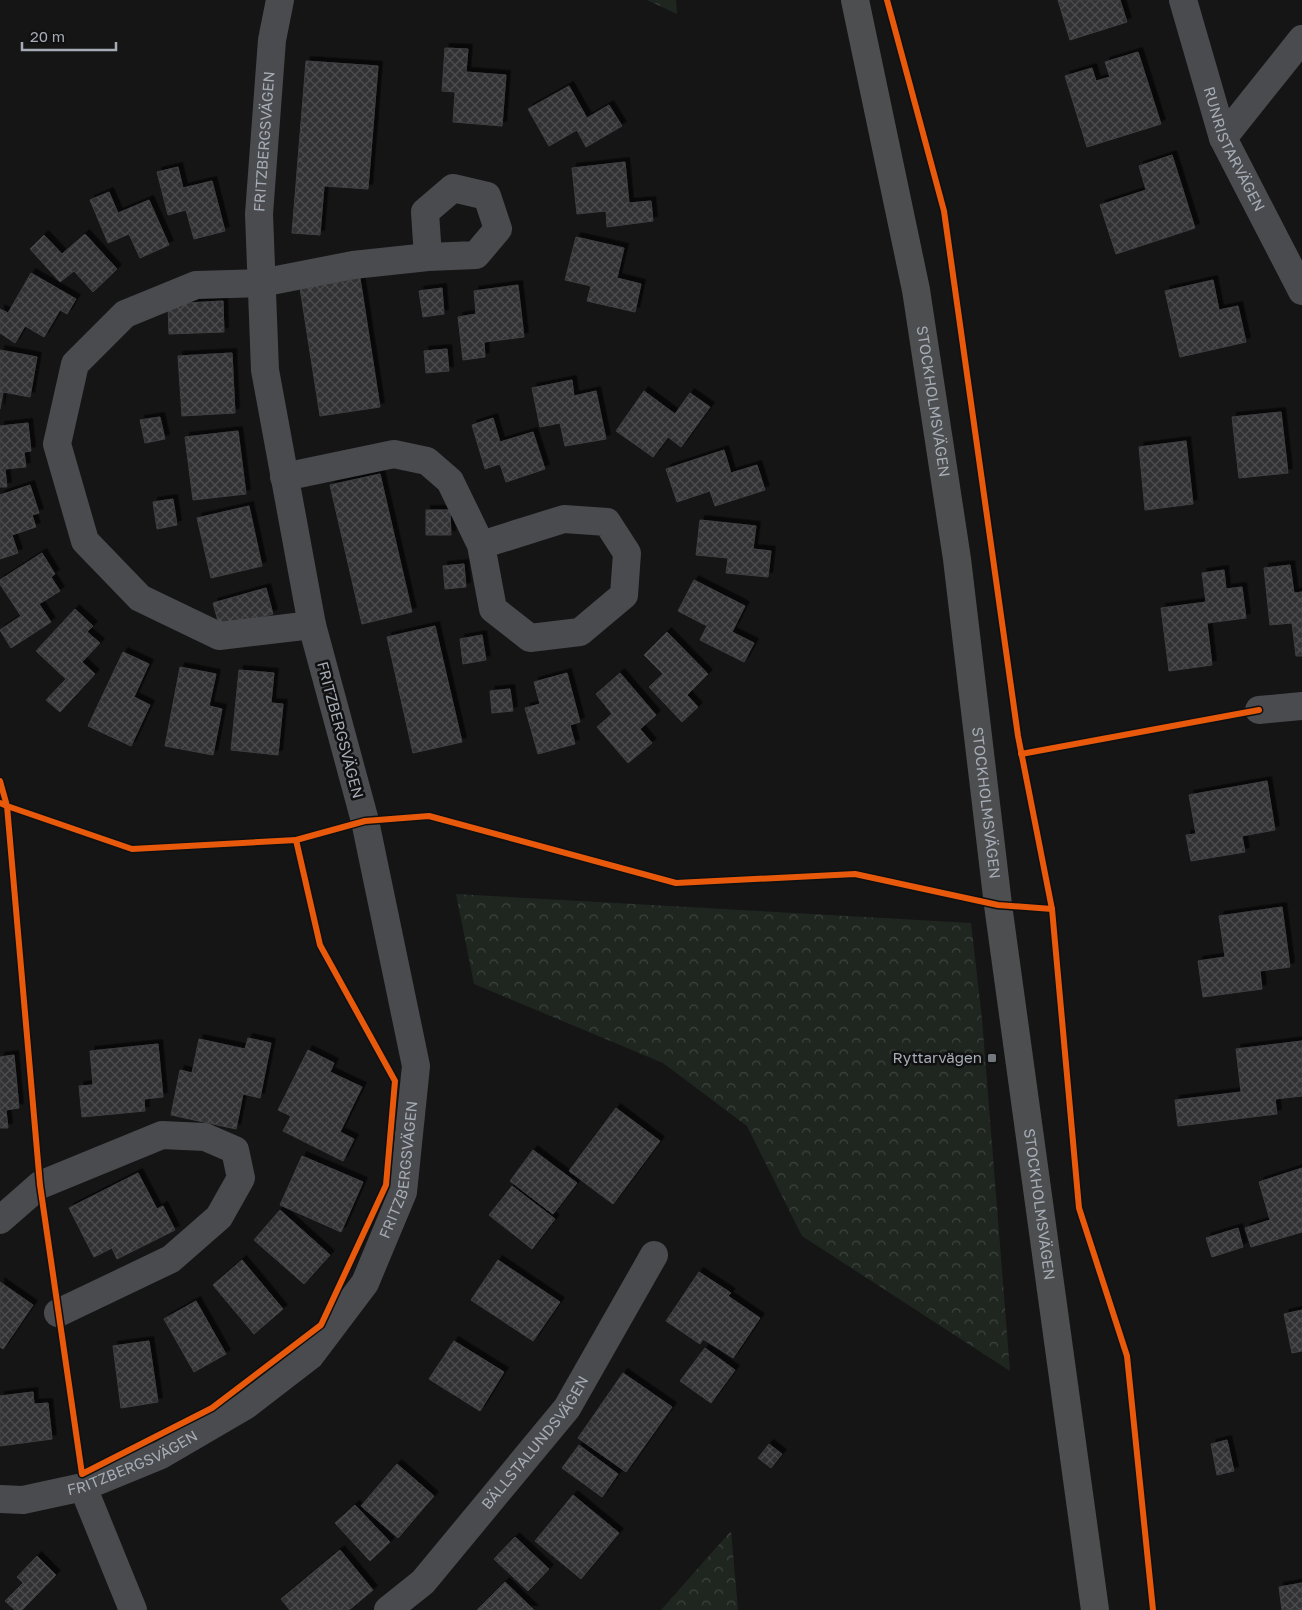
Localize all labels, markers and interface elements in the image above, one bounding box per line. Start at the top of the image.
scale bar [22,20,116,52]
text: 20 m [30,27,65,45]
street label: FRITZBERGSVÄGEN [249,70,278,213]
street label: RUNRISTARVÄGEN [1201,84,1269,214]
street label: STOCKHOLMSVÄGEN [914,324,954,478]
street label: FRITZBERGSVÄGEN [314,659,368,800]
street label: STOCKHOLMSVÄGEN [969,726,1005,880]
place label: Ryttarvägen [893,1048,982,1066]
marker: Ryttarvägen [986,1052,998,1064]
street label: FRITZBERGSVÄGEN [375,1100,420,1241]
street label: STOCKHOLMSVÄGEN [1021,1127,1060,1281]
street label: BÄLLSTALUNDSVÄGEN [477,1372,591,1512]
street label: FRITZBERGSVÄGEN [65,1426,200,1498]

